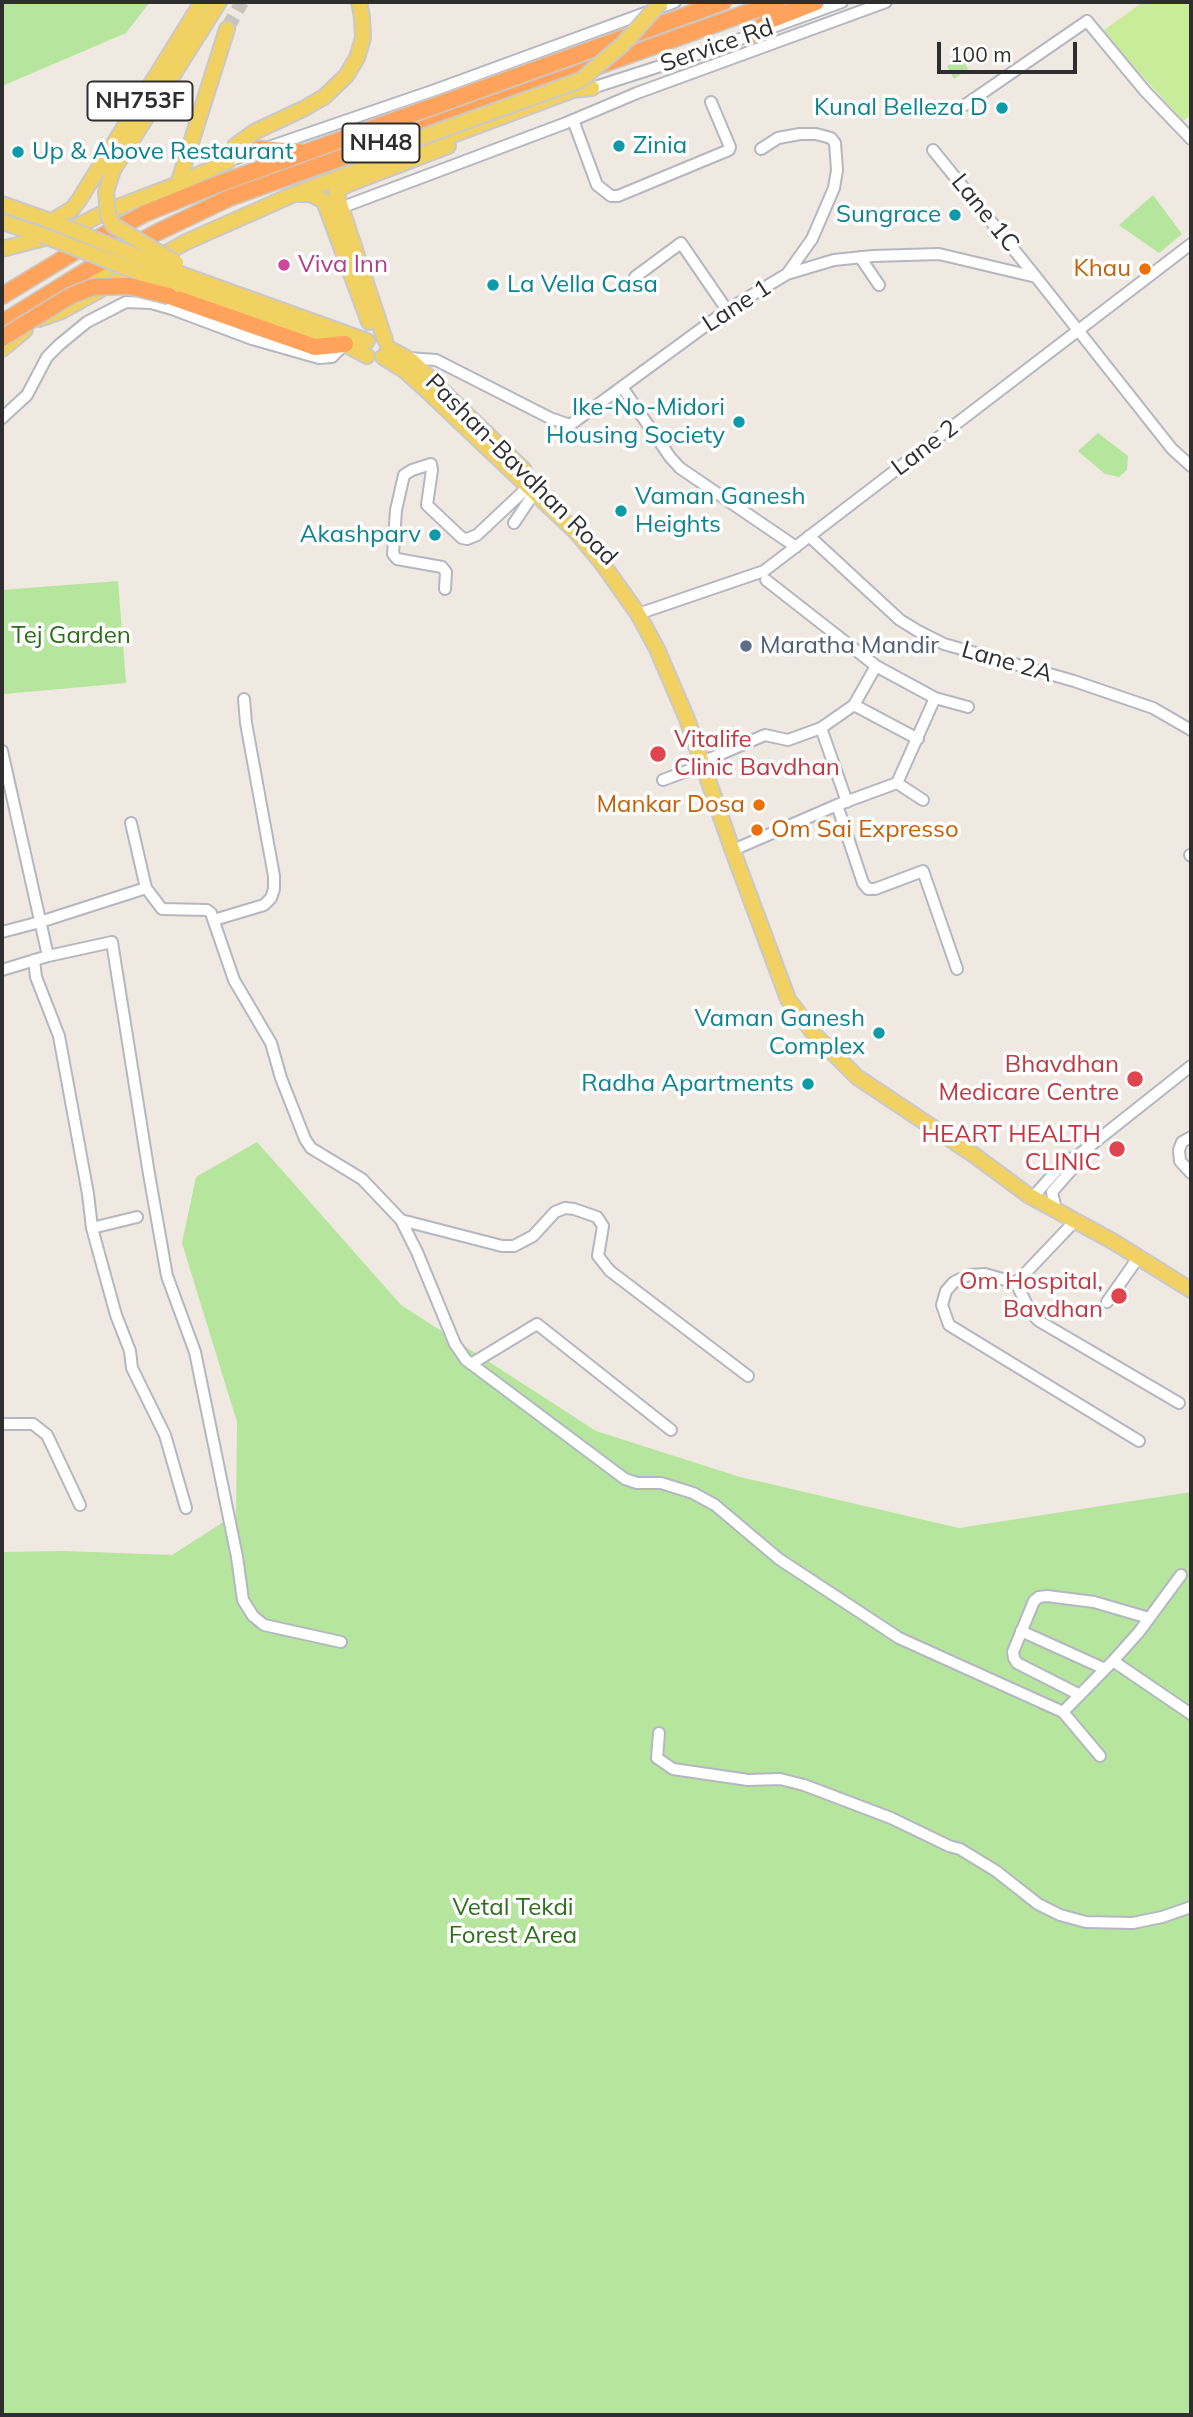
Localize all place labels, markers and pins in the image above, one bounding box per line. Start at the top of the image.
place label: Kunal Belleza D [814,94,988,122]
marker: Kunal Belleza D [994,100,1010,116]
place label: Zinia [633,132,687,160]
place label: Up & Above Restaurant [32,138,293,166]
marker: Zinia [611,138,627,154]
marker: Up & Above Restaurant [10,144,26,160]
place label: Sungrace [836,201,941,229]
marker: Sungrace [947,207,963,223]
place label: Viva Inn [298,251,388,279]
place label: Khau [1073,255,1131,283]
marker: Viva Inn [276,257,292,273]
marker: Khau [1137,261,1153,277]
place label: La Vella Casa [507,271,658,299]
marker: La Vella Casa [485,277,501,293]
place label: Ike-No-Midori Housing Society [546,394,725,450]
marker: Ike-No-Midori Housing Society [731,414,747,430]
place label: Vaman Ganesh Heights [635,483,806,539]
marker: Vaman Ganesh Heights [613,503,629,519]
place label: Akashparv [300,521,421,549]
marker: Akashparv [427,527,443,543]
place label: Maratha Mandir [760,632,939,660]
marker: Maratha Mandir [738,638,754,654]
place label: Vitalife Clinic Bavdhan [674,726,840,782]
marker: Vitalife Clinic Bavdhan [648,744,668,764]
place label: Mankar Dosa [596,791,745,819]
marker: Mankar Dosa [751,797,767,813]
place label: Om Sai Expresso [771,816,959,844]
marker: Om Sai Expresso [749,822,765,838]
place label: Vaman Ganesh Complex [694,1005,865,1061]
marker: Vaman Ganesh Complex [871,1025,887,1041]
place label: Bhavdhan Medicare Centre [938,1051,1119,1107]
marker: Bhavdhan Medicare Centre [1125,1069,1145,1089]
place label: Radha Apartments [581,1070,794,1098]
marker: Radha Apartments [800,1076,816,1092]
place label: HEART HEALTH CLINIC [922,1121,1101,1177]
marker: HEART HEALTH CLINIC [1107,1139,1127,1159]
place label: Om Hospital, Bavdhan [959,1268,1103,1324]
marker: Om Hospital, Bavdhan [1109,1286,1129,1306]

